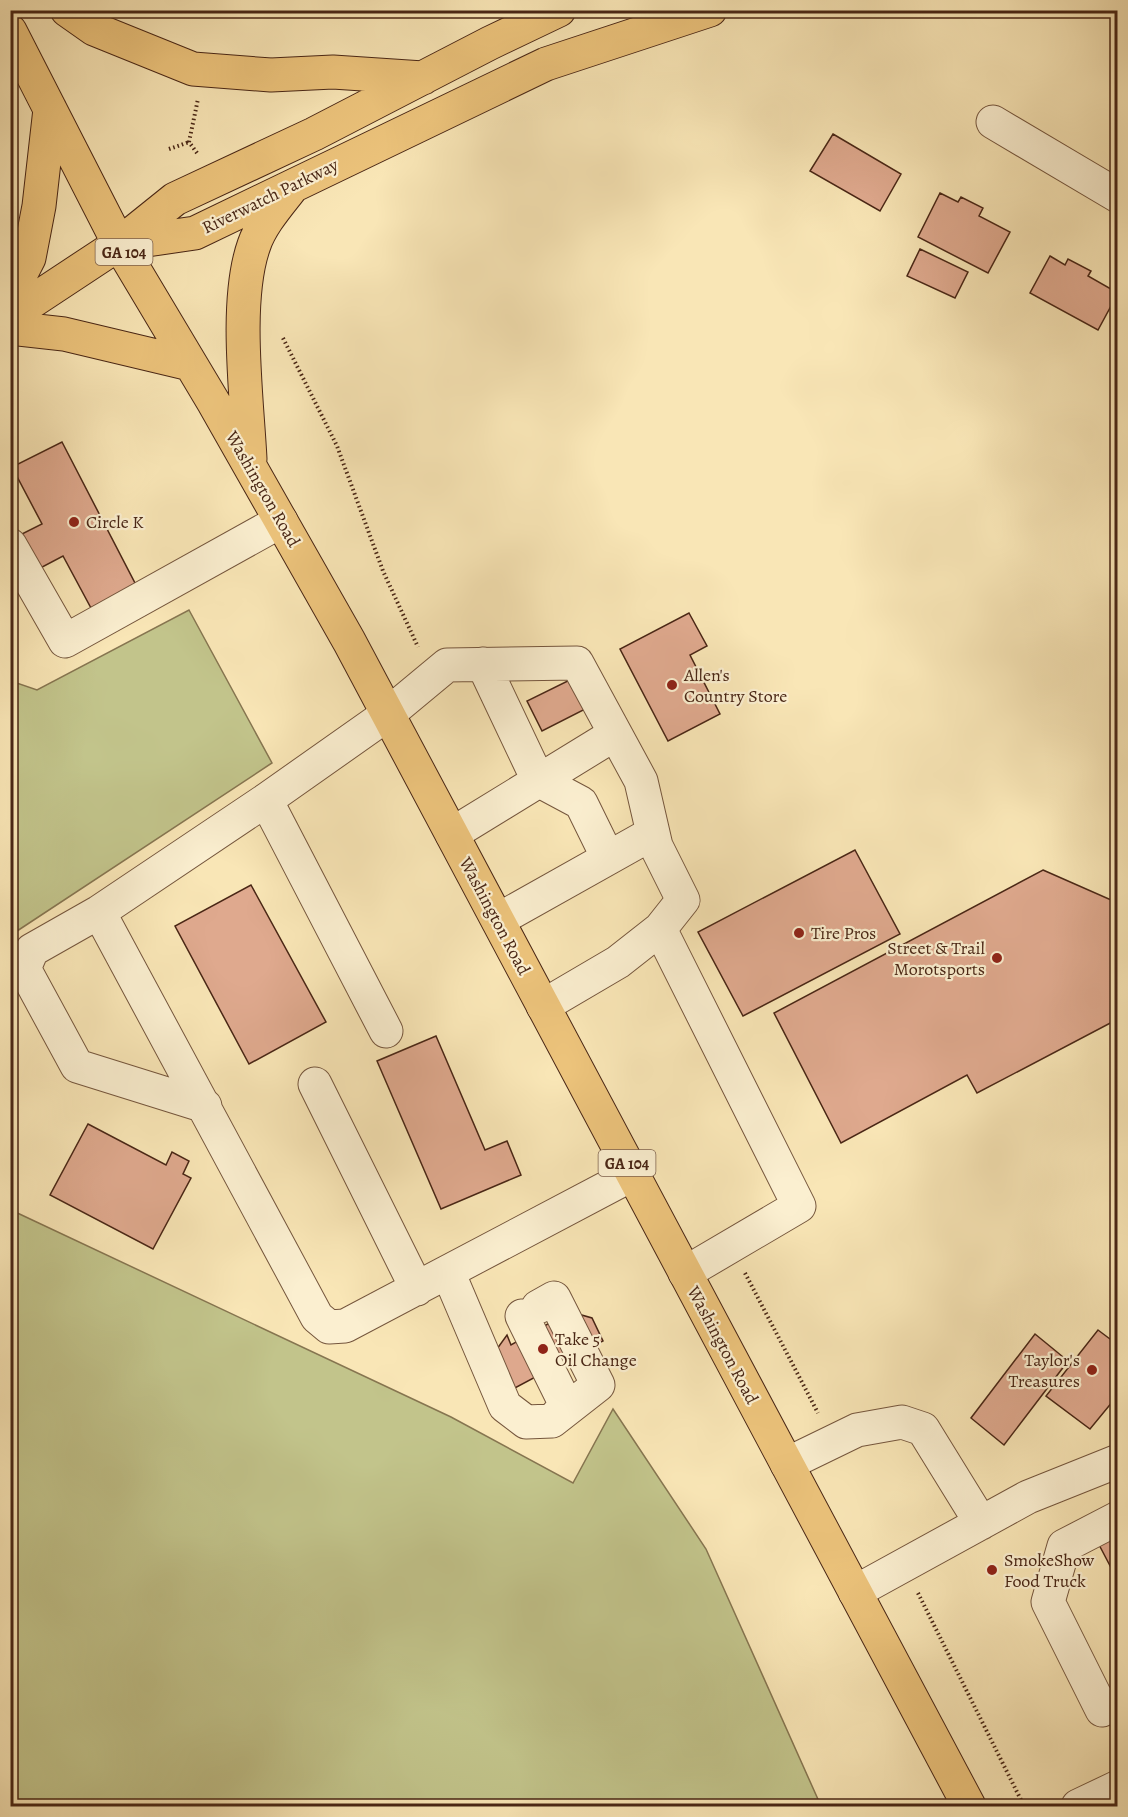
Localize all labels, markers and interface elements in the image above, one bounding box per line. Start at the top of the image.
street label: Riverwatch Parkway [198,152,343,239]
road number: GA 104 [96,239,152,265]
street label: Washington Road [220,426,306,552]
place label: Circle K [86,510,144,534]
marker: Circle K [67,515,81,529]
place label: Allen's Country Store [683,663,787,708]
marker: Allen's Country Store [665,678,679,692]
street label: Washington Road [453,852,536,979]
place label: Tire Pros [811,921,876,945]
marker: Tire Pros [792,926,806,940]
place label: Street & Trail Morotsports [887,936,986,981]
marker: Street & Trail Morotsports [990,951,1004,965]
road number: GA 104 [598,1150,656,1176]
street label: Washington Road [681,1281,764,1408]
place label: Take 5 Oil Change [555,1327,637,1372]
marker: Take 5 Oil Change [536,1342,550,1356]
place label: Taylor's Treasures [1009,1348,1080,1393]
marker: Taylor's Treasures [1085,1363,1099,1377]
place label: SmokeShow Food Truck [1004,1548,1095,1593]
marker: SmokeShow Food Truck [985,1563,999,1577]

